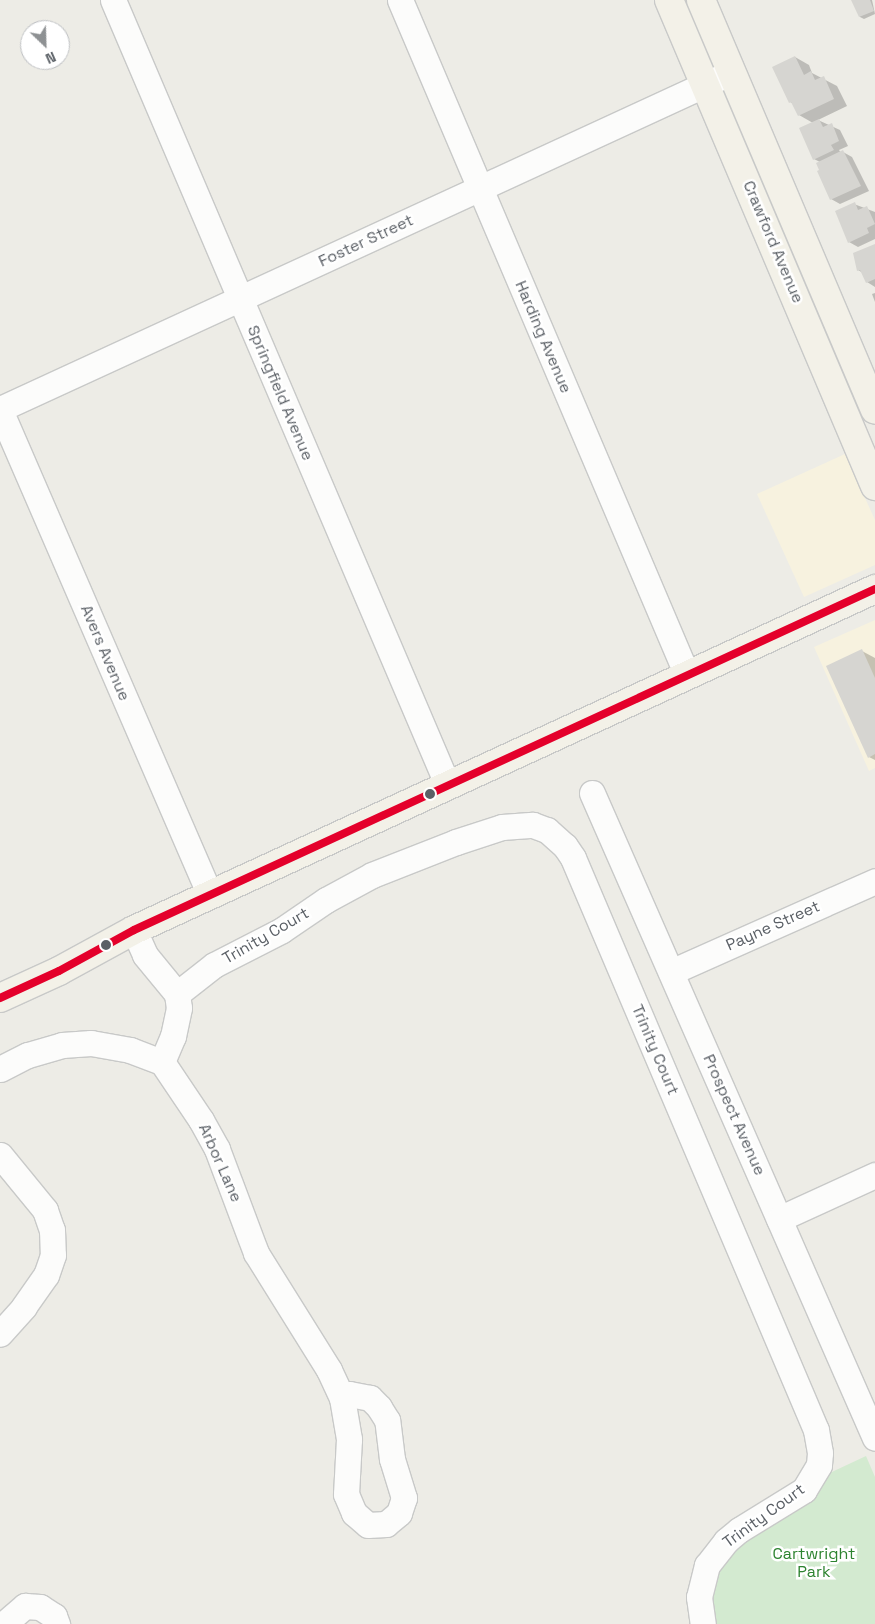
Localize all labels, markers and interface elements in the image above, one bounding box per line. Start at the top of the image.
north arrow [20,20,70,70]
text: N [43,48,59,68]
street label: Crawford Avenue [739,178,807,306]
street label: Foster Street [316,211,416,271]
street label: Harding Avenue [511,278,575,396]
street label: Springfield Avenue [243,322,317,464]
street label: Avers Avenue [76,602,134,704]
unlabelled marker [425,789,435,799]
street label: Payne Street [723,897,823,955]
street label: Trinity Court [219,904,313,968]
unlabelled marker [101,940,111,950]
street label: Trinity Court [627,1002,683,1098]
street label: Prospect Avenue [699,1051,769,1179]
street label: Arbor Lane [194,1121,246,1205]
street label: Trinity Court [719,1480,809,1552]
park label: Cartwright Park [773,1544,855,1582]

